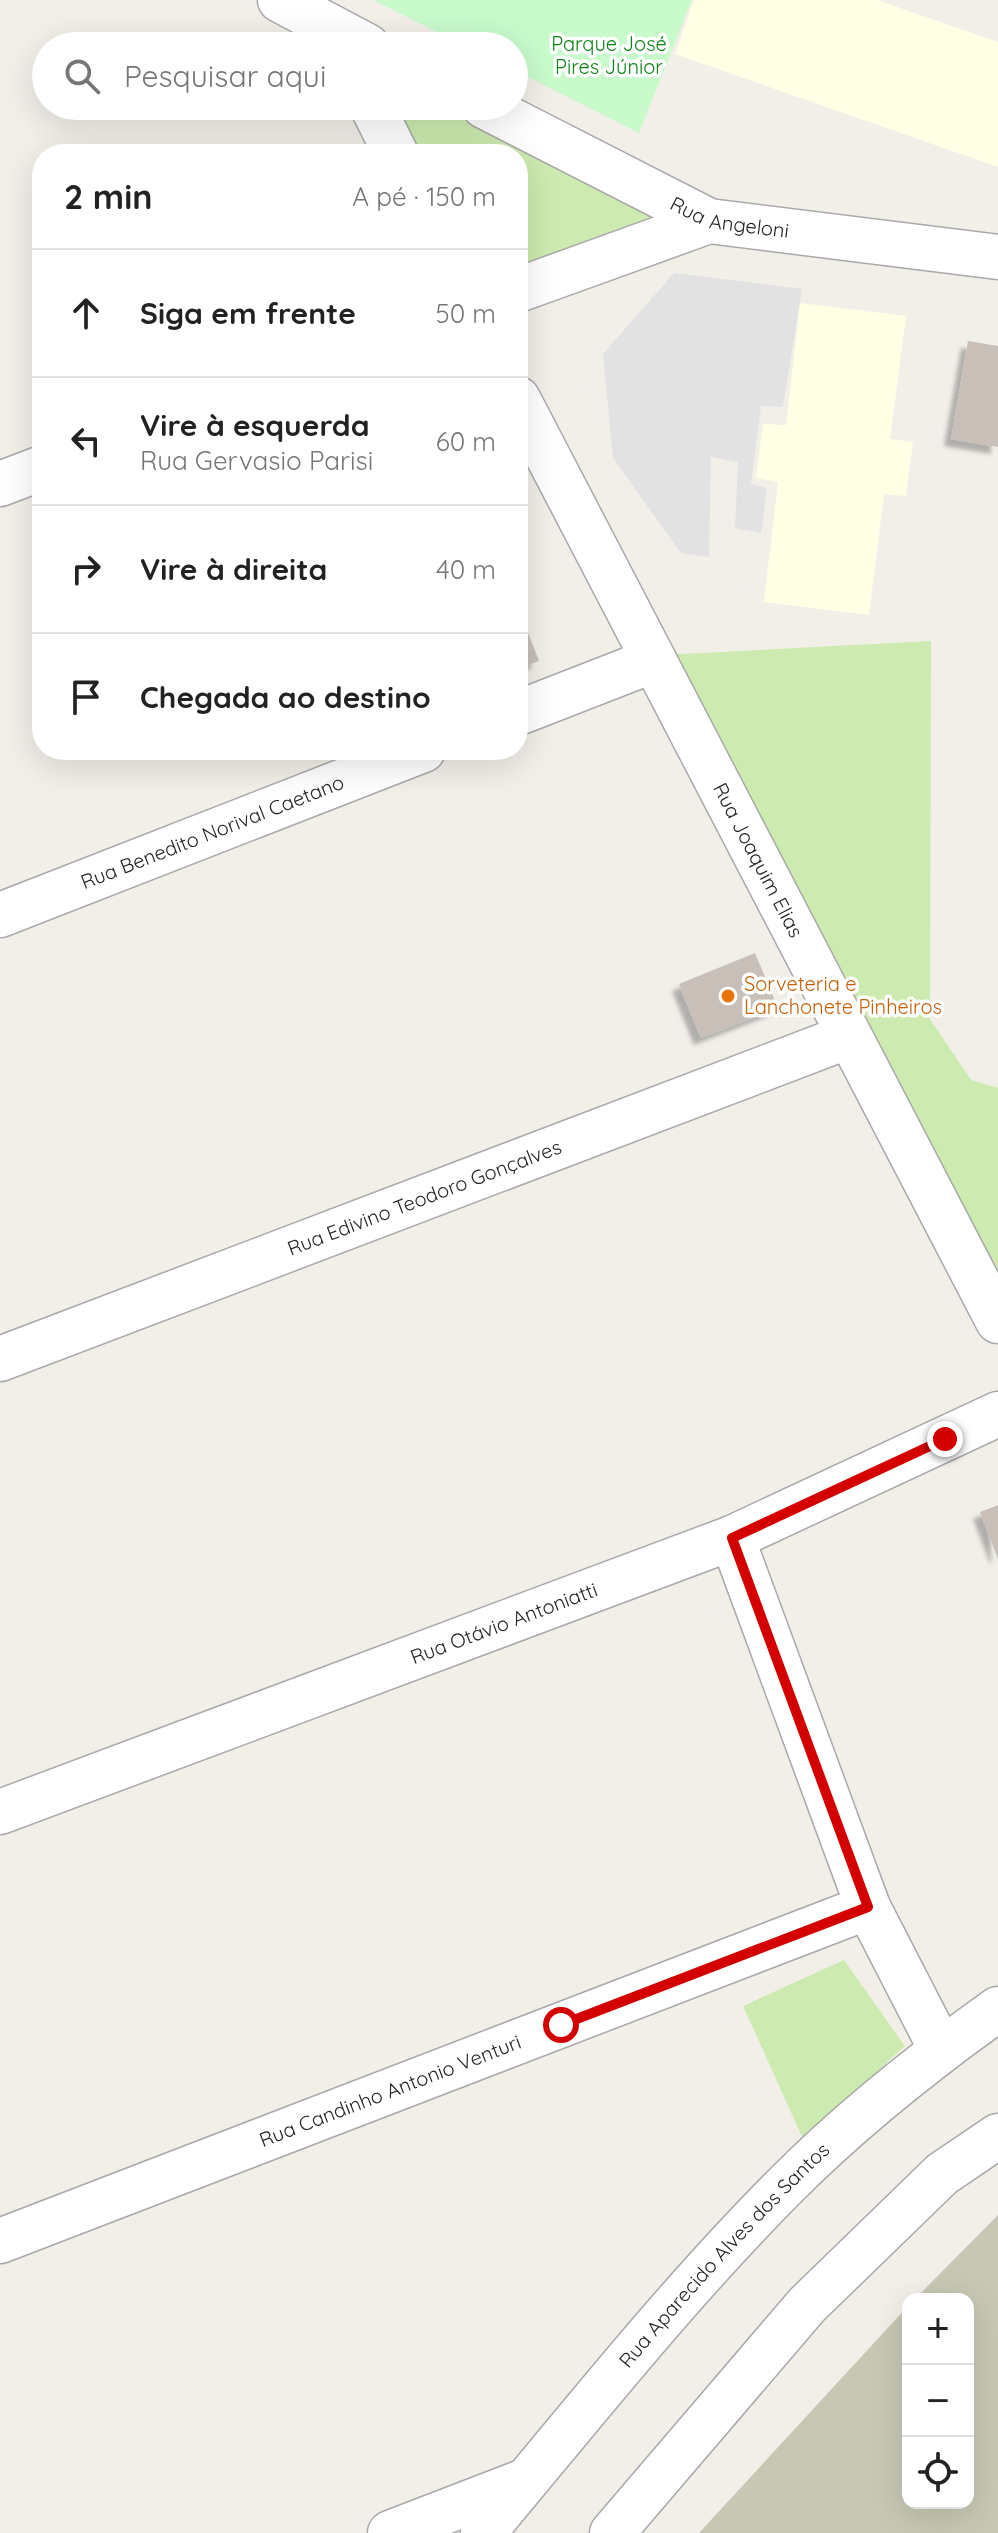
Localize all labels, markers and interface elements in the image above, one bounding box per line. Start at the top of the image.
park label: Parque José Pires Júnior [551,31,667,79]
search box [32,32,528,120]
icon: search [60,54,104,98]
text: Pesquisar aqui [124,57,326,95]
text: 2 min [64,175,153,218]
text: A pé · 150 m [352,180,496,213]
street label: Rua Angeloni [666,190,791,243]
icon: ahead [64,291,108,335]
text: Siga em frente [140,294,356,332]
text: 50 m [436,297,496,330]
text: Vire à esquerda [140,406,369,444]
icon: left [64,419,108,463]
text: 60 m [436,425,496,458]
text: Rua Gervasio Parisi [140,444,373,477]
icon: right [64,547,108,591]
text: Vire à direita [140,550,327,588]
text: 40 m [436,553,496,586]
icon: arrive [64,675,108,719]
text: Chegada ao destino [140,678,431,716]
street label: Rua Benedito Norival Caetano [77,769,347,894]
street label: Rua Joaquim Elias [708,778,809,942]
place label: Sorveteria e Lanchonete Pinheiros [744,971,942,1019]
marker: Sorveteria e Lanchonete Pinheiros [719,987,737,1005]
street label: Rua Edivino Teodoro Gonçalves [284,1134,565,1261]
route end [927,1421,963,1457]
street label: Rua Otávio Antoniatti [407,1577,601,1669]
route start [543,2007,579,2043]
street label: Rua Candinho Antonio Venturi [256,2029,524,2152]
street label: Rua Aparecido Alves dos Santos [613,2137,834,2373]
map controls [902,2293,974,2509]
button: + [902,2293,974,2365]
button: − [902,2365,974,2437]
button: locate [902,2437,974,2509]

